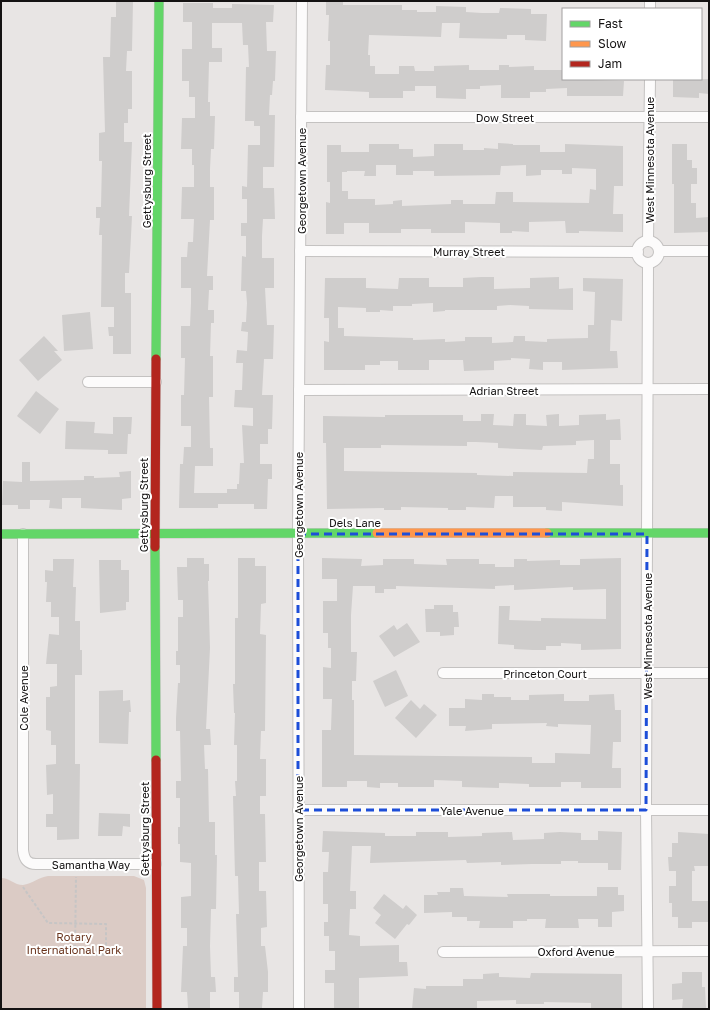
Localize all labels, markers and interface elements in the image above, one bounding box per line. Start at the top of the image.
legend [562,8,702,80]
text: Fast [598,16,623,31]
text: Slow [598,36,626,51]
text: Jam [598,56,622,71]
street label: West Minnesota Avenue [643,97,656,223]
street label: Dow Street [476,111,534,124]
street label: Georgetown Avenue [295,128,308,234]
street label: Gettysburg Street [140,134,153,228]
street label: Murray Street [433,245,505,258]
street label: Adrian Street [469,384,539,397]
street label: Georgetown Avenue [292,452,305,558]
street label: Gettysburg Street [137,458,150,552]
street label: Dels Lane [329,516,381,529]
street label: West Minnesota Avenue [641,573,654,699]
street label: Cole Avenue [17,665,30,731]
street label: Princeton Court [503,667,587,680]
street label: Georgetown Avenue [292,776,305,882]
street label: Gettysburg Street [138,782,151,876]
street label: Yale Avenue [440,804,504,817]
street label: Samantha Way [52,858,130,871]
park label: Rotary International Park [26,930,122,956]
street label: Oxford Avenue [537,945,615,958]

